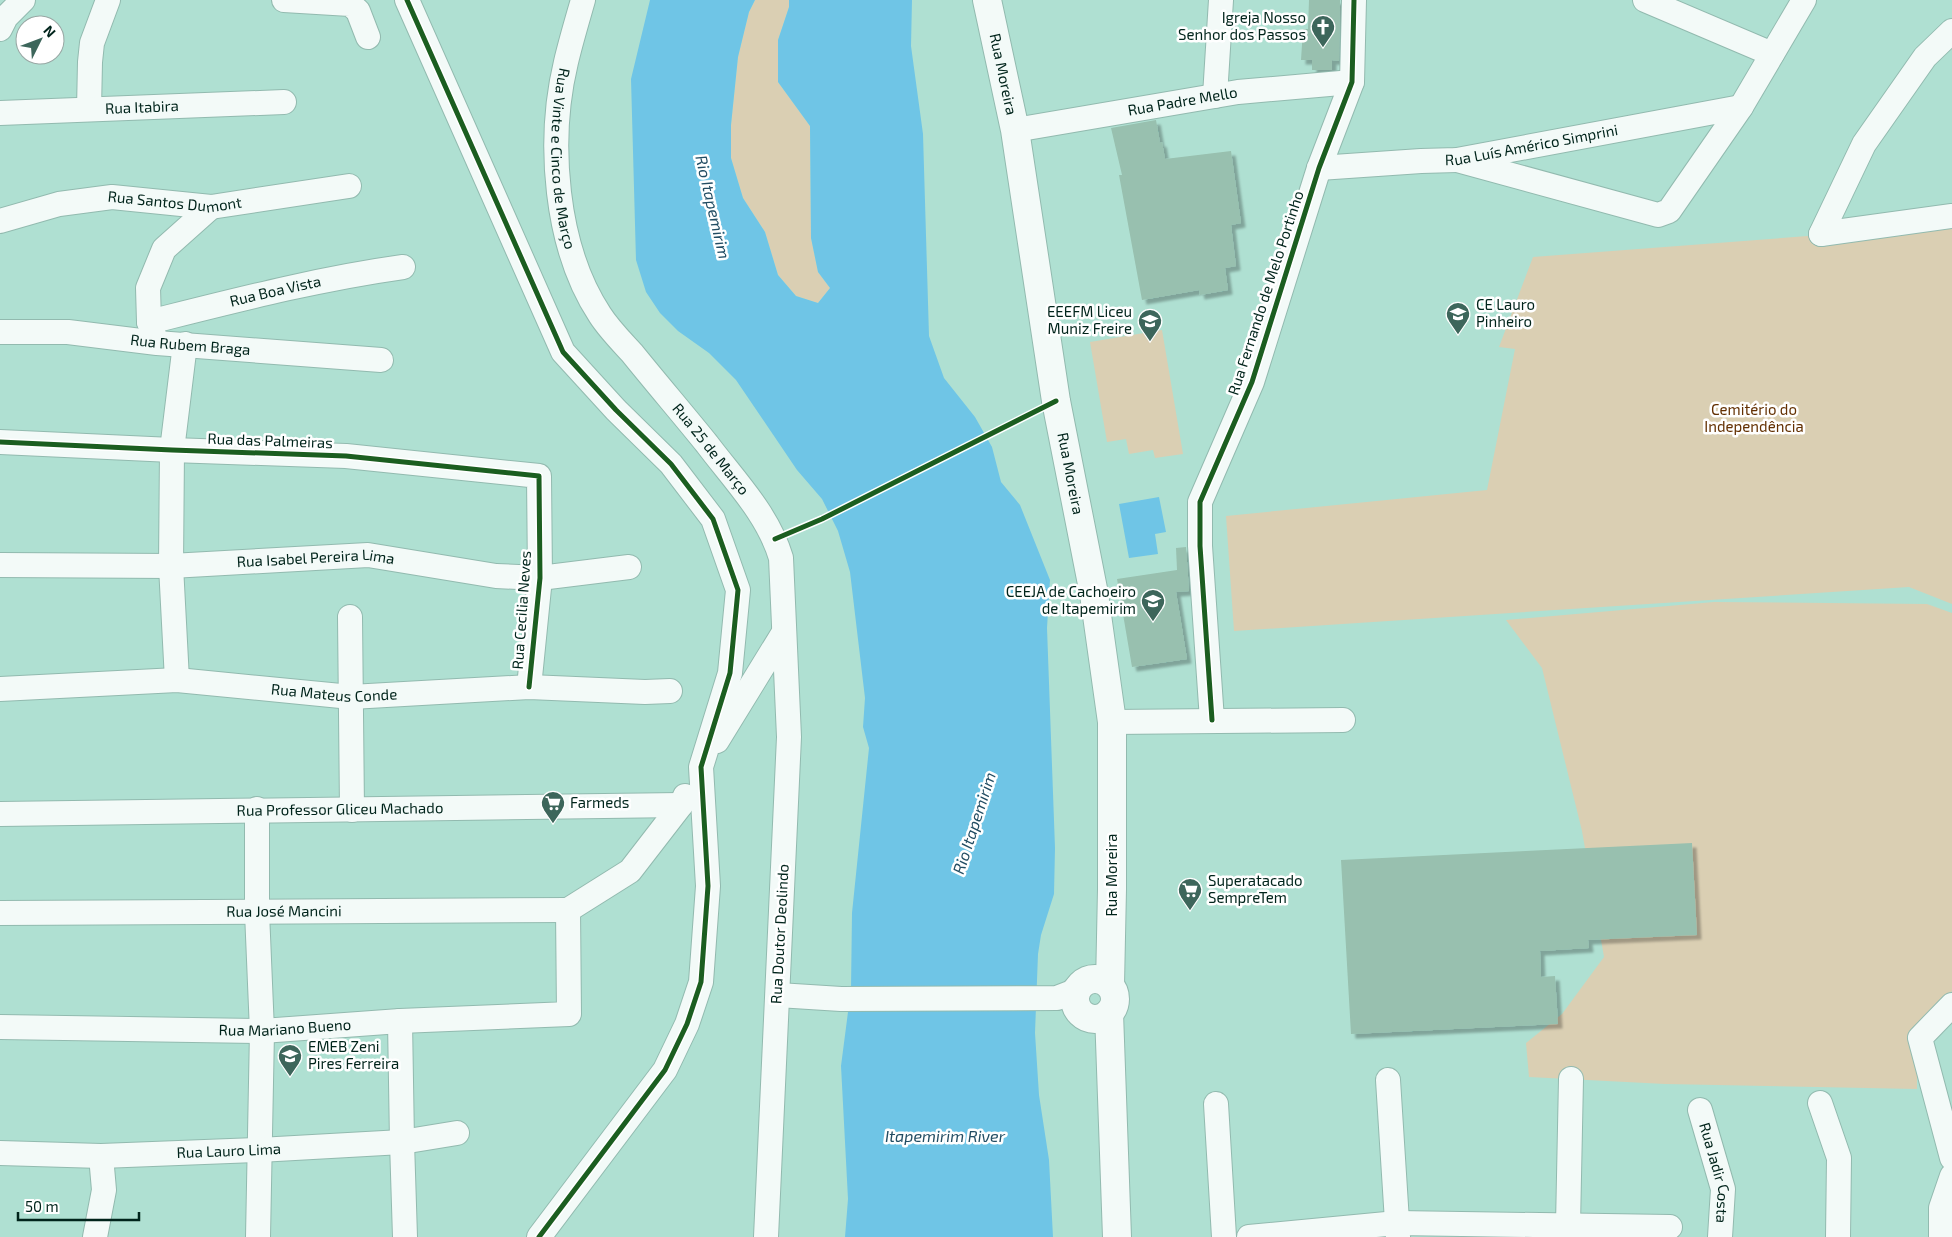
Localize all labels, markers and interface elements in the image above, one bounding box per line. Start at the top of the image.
place label: Igreja Nosso Senhor dos Passos [1178,8,1306,43]
church icon: Igreja Nosso Senhor dos Passos [1310,14,1336,48]
north arrow [15,15,65,65]
text: N [40,22,60,40]
street label: Rua Moreira [986,32,1022,117]
street label: Rua Vinte e Cinco de Março [548,67,580,251]
street label: Rua Padre Mello [1126,82,1239,119]
street label: Rua Itabira [105,96,179,117]
street label: Rua Luís Américo Simprini [1445,120,1619,168]
water label: Rio Itapemirim [692,153,735,261]
street label: Rua Santos Dumont [107,187,243,216]
street label: Rua Fernando de Melo Portinho [1223,188,1307,397]
street label: Rua Boa Vista [228,271,322,310]
place label: CE Lauro Pinheiro [1476,295,1535,330]
school or university icon: CE Lauro Pinheiro [1445,301,1471,335]
place label: EEEFM Liceu Muniz Freire [1047,302,1132,337]
school or university icon: EEEFM Liceu Muniz Freire [1137,308,1163,342]
street label: Rua Rubem Braga [129,330,251,358]
street label: Rua 25 de Março [669,399,754,498]
park label: Cemitério do Independência [1704,400,1804,435]
street label: Rua das Palmeiras [207,429,333,451]
street label: Rua Moreira [1054,431,1088,516]
street label: Rua Isabel Pereira Lima [236,545,396,570]
street label: Rua Cecilia Neves [508,550,534,670]
place label: CEEJA de Cachoeiro de Itapemirim [1006,582,1136,617]
school or university icon: CEEJA de Cachoeiro de Itapemirim [1140,588,1166,622]
street label: Rua Mateus Conde [270,679,398,705]
water label: Rio Itapemirim [948,770,999,876]
supermarket icon: Farmeds [540,790,566,824]
place label: Farmeds [570,793,629,811]
street label: Rua Professor Gliceu Machado [236,798,443,819]
street label: Rua Moreira [1102,834,1120,916]
street label: Rua Doutor Deolindo [766,863,792,1004]
place label: Superatacado SempreTem [1208,871,1303,906]
supermarket icon: Superatacado SempreTem [1177,877,1203,911]
street label: Rua José Mancini [226,901,342,920]
street label: Rua Mariano Bueno [219,1015,352,1039]
place label: EMEB Zeni Pires Ferreira [308,1037,399,1072]
school or university icon: EMEB Zeni Pires Ferreira [277,1043,303,1077]
street label: Rua Jadir Costa [1696,1120,1734,1224]
water label: Itapemirim River [885,1126,1006,1145]
street label: Rua Lauro Lima [176,1139,282,1161]
scale bar [18,1190,139,1222]
text: 50 m [25,1197,59,1215]

